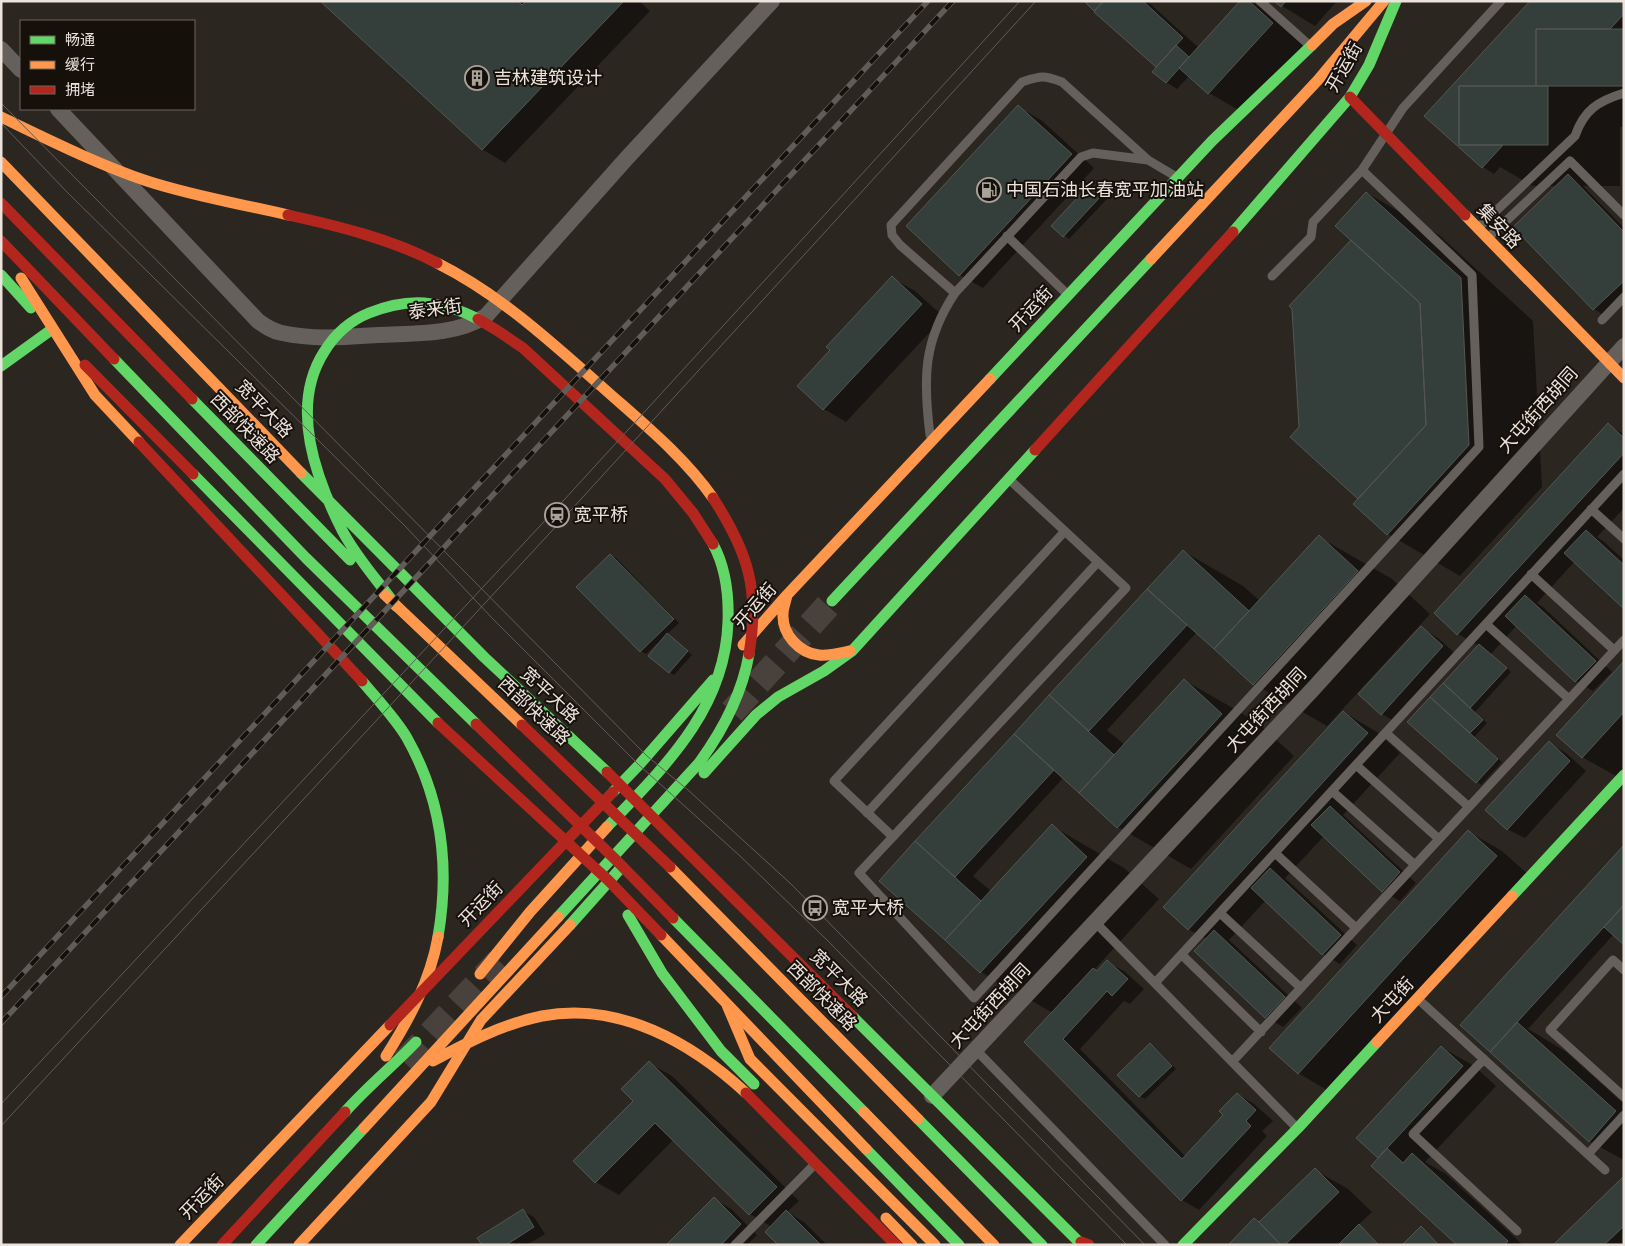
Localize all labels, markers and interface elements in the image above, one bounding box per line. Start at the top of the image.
legend [20,20,195,110]
text: 畅通 [65,30,95,48]
street label: 开运街 [1320,38,1366,95]
text: 缓行 [65,55,95,73]
building icon: 吉林建筑设计 [464,65,490,91]
place label: 吉林建筑设计 [494,66,602,88]
text: 拥堵 [65,80,95,98]
fuel station icon: 中国石油长春宽平加油站 [976,177,1002,203]
place label: 中国石油长春宽平加油站 [1006,178,1204,200]
street label: 集安路 [1473,198,1526,252]
street label: 开运街 [1004,281,1057,336]
street label: 泰来街 [407,293,463,323]
street label: 大屯街西胡同 [1493,362,1582,457]
street label: 宽平大路 [232,375,298,442]
street label: 西部快速路 [207,387,285,467]
station icon: 宽平桥 [544,502,570,528]
place label: 宽平桥 [574,503,628,525]
street label: 开运街 [728,578,780,633]
street label: 宽平大路 [517,662,585,727]
street label: 大屯街西胡同 [1220,662,1310,756]
street label: 西部快速路 [494,672,575,749]
street label: 开运街 [454,876,507,930]
bus stop icon: 宽平大桥 [802,895,828,921]
place label: 宽平大桥 [832,896,904,918]
street label: 宽平大路 [806,944,873,1011]
street label: 西部快速路 [783,956,862,1035]
street label: 大屯街西胡同 [944,958,1034,1052]
street label: 大屯街 [1365,972,1418,1027]
street label: 开运街 [175,1169,228,1223]

